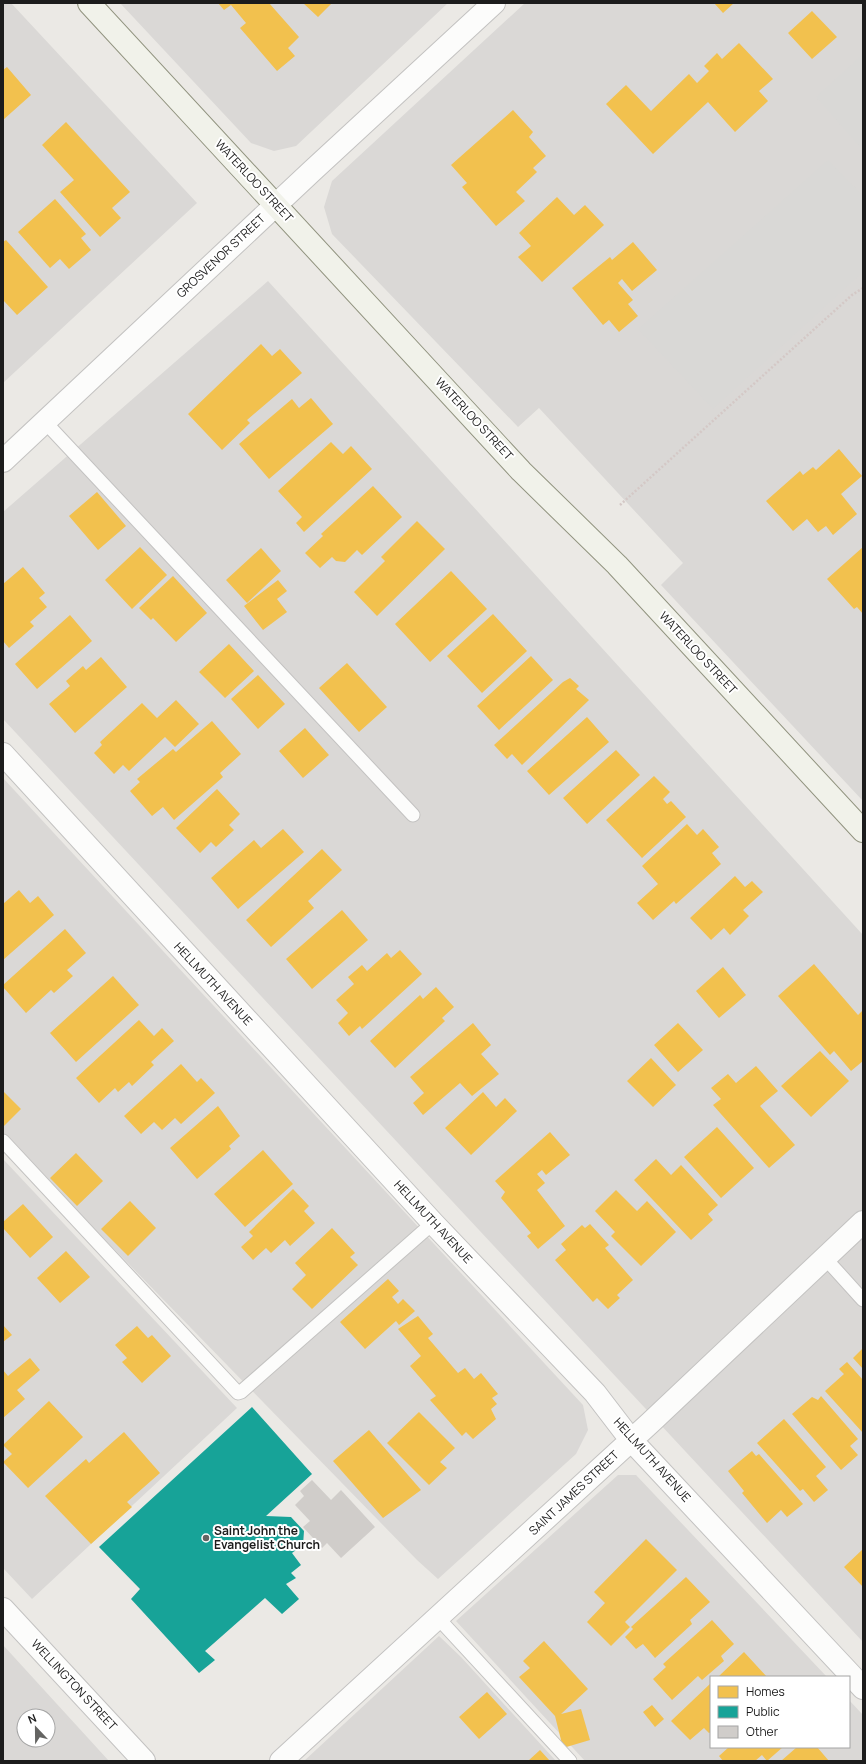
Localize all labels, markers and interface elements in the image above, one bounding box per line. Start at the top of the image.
street label: WATERLOO STREET [212,136,298,226]
street label: GROSVENOR STREET [173,209,269,301]
street label: WATERLOO STREET [432,374,518,464]
street label: WATERLOO STREET [656,608,742,698]
street label: HELLMUTH AVENUE [170,938,256,1029]
street label: HELLMUTH AVENUE [390,1176,476,1267]
street label: HELLMUTH AVENUE [610,1414,695,1506]
street label: SAINT JAMES STREET [525,1446,623,1539]
place label: Saint John the Evangelist Church [214,1522,320,1553]
marker: Saint John the Evangelist Church [201,1533,211,1543]
street label: WELLINGTON STREET [28,1637,120,1733]
legend [710,1676,850,1748]
text: Homes [746,1683,785,1700]
text: Public [746,1703,780,1720]
north arrow [16,1708,56,1748]
text: Other [746,1723,779,1740]

